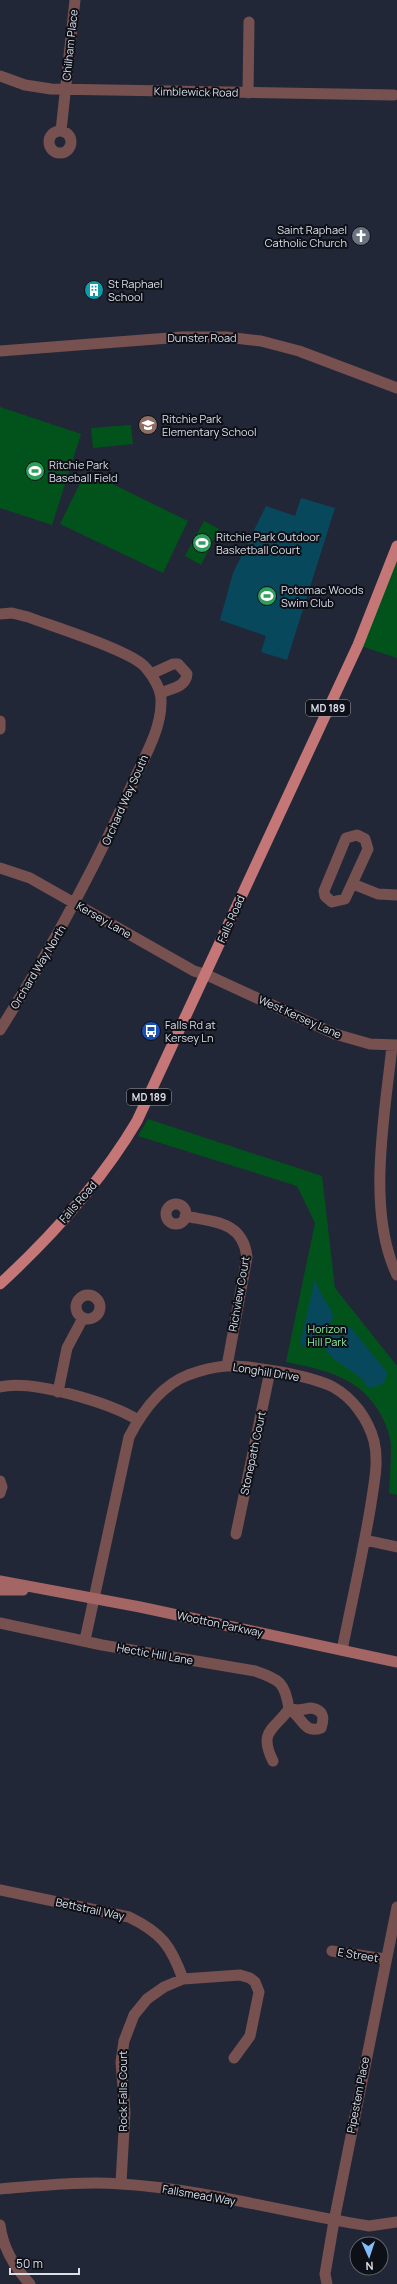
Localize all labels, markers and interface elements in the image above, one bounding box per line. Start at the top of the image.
street label: Chilham Place [58,8,81,81]
street label: Kimblewick Road [154,83,238,100]
place label: Saint Raphael Catholic Church [265,222,347,250]
church icon: Saint Raphael Catholic Church [350,225,372,247]
place label: St Raphael School [108,276,163,304]
building icon: St Raphael School [83,279,105,301]
street label: Dunster Road [167,330,237,345]
place label: Ritchie Park Elementary School [162,411,257,439]
school or university icon: Ritchie Park Elementary School [137,414,159,436]
place label: Ritchie Park Baseball Field [49,457,118,485]
sports icon: Ritchie Park Baseball Field [24,460,46,482]
place label: Ritchie Park Outdoor Basketball Court [216,529,320,557]
sports icon: Ritchie Park Outdoor Basketball Court [191,532,213,554]
place label: Potomac Woods Swim Club [281,582,364,610]
sports icon: Potomac Woods Swim Club [256,585,278,607]
road number: MD 189 [306,700,350,716]
street label: Orchard Way South [98,752,151,847]
street label: Falls Road [213,893,248,945]
street label: Kersey Lane [74,898,135,942]
street label: Orchard Way North [7,922,69,1012]
street label: West Kersey Lane [256,991,345,1042]
place label: Falls Rd at Kersey Ln [165,1017,216,1045]
bus stop icon: Falls Rd at Kersey Ln [140,1020,162,1042]
road number: MD 189 [127,1089,171,1105]
street label: Falls Road [55,1178,100,1226]
street label: Richview Court [224,1255,253,1333]
park label: Horizon Hill Park [307,1321,347,1349]
street label: Longhill Drive [232,1359,301,1384]
street label: Stonepath Court [236,1410,269,1496]
street label: Wootton Parkway [176,1607,265,1640]
street label: Hectic Hill Lane [116,1639,195,1668]
street label: Bettstrail Way [54,1894,126,1923]
street label: E Street [337,1944,379,1965]
street label: Rock Falls Court [115,2050,130,2132]
street label: Pipestem Place [343,2055,372,2134]
street label: Fallsmead Way [161,2181,237,2208]
north arrow [349,2236,389,2276]
scale bar [10,2250,79,2276]
text: 50 m [16,2255,43,2272]
text: N [365,2259,374,2274]

